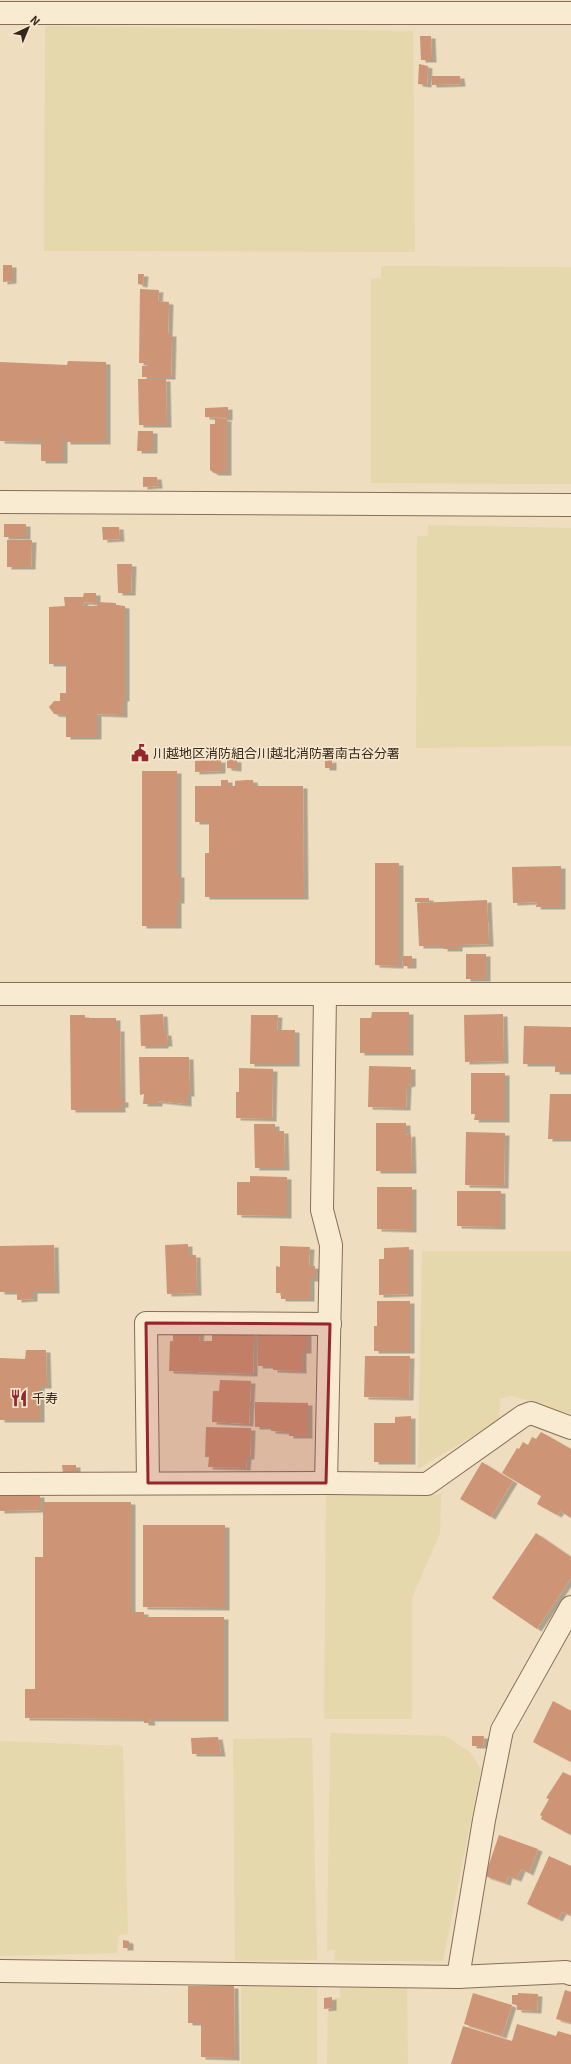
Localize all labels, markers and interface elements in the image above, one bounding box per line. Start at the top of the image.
north arrow [8,8,48,48]
text: N [27,11,44,29]
public building icon: 川越地区消防組合川越北消防署南古谷分署 [130,743,150,763]
place label: 川越地区消防組合川越北消防署南古谷分署 [153,743,400,762]
restaurant icon: 千寿 [9,1388,29,1408]
place label: 千寿 [32,1388,58,1407]

